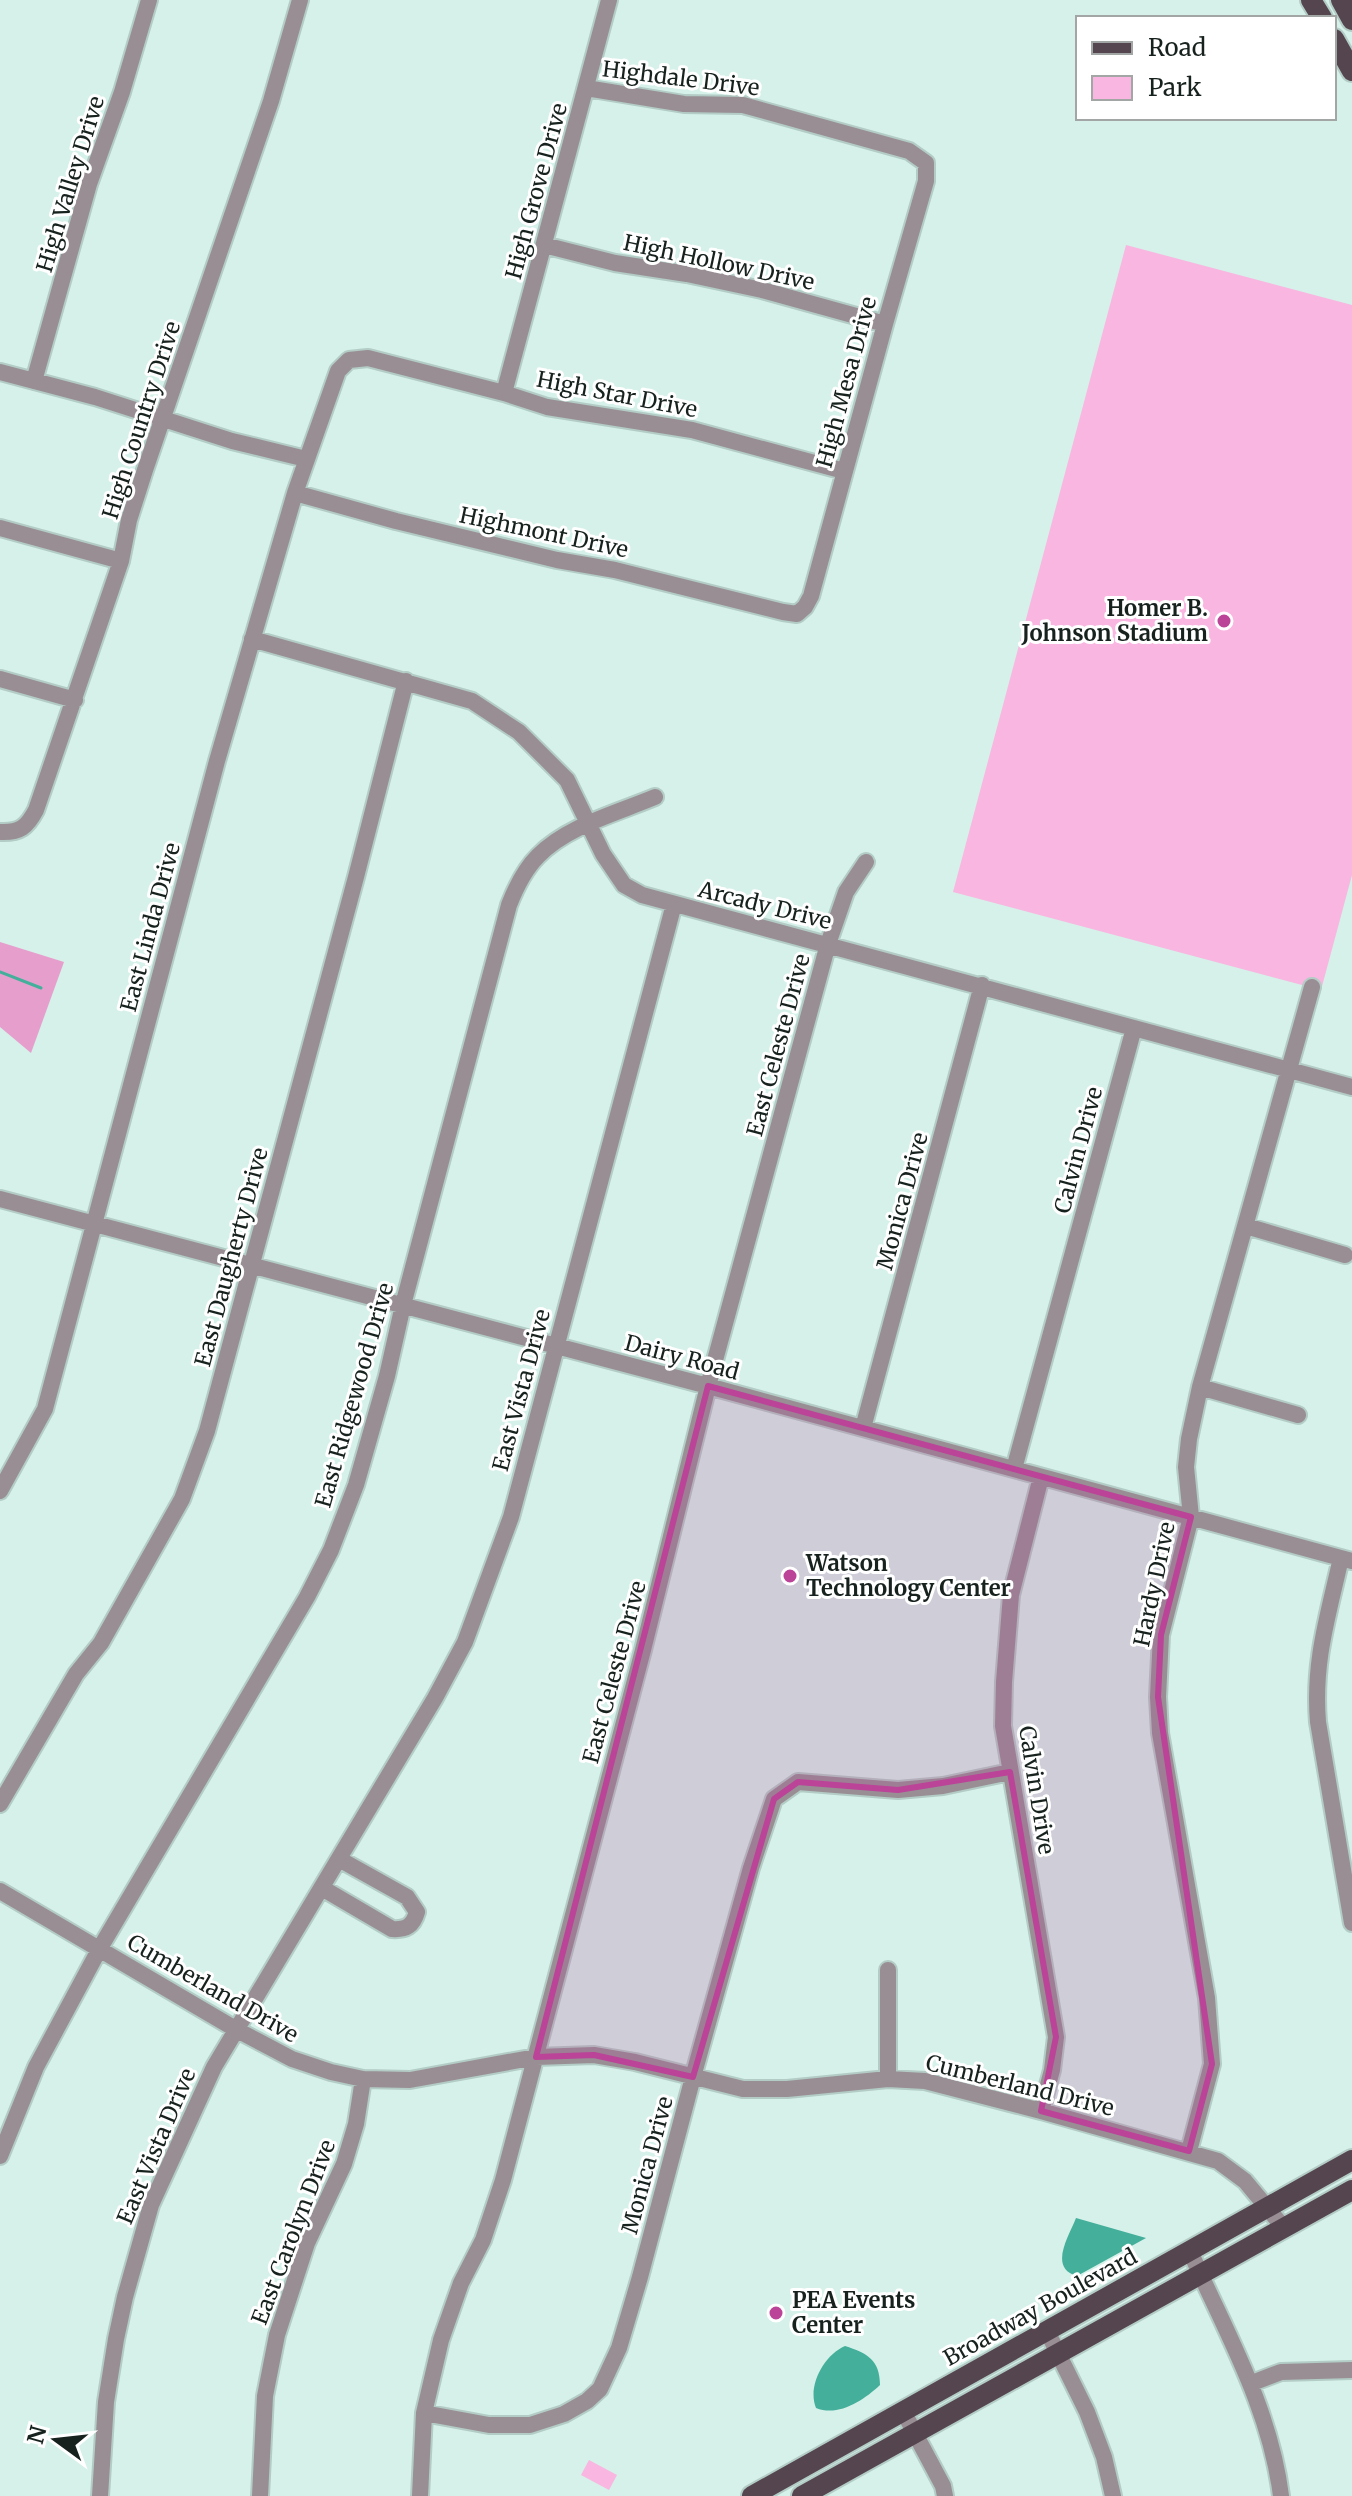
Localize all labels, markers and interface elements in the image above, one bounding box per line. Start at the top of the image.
legend [1076,16,1336,120]
text: Road [1148,32,1206,63]
street label: Highdale Drive [601,54,761,102]
text: Park [1148,72,1202,103]
street label: High Valley Drive [30,92,110,276]
street label: High Grove Drive [499,100,573,282]
street label: High Hollow Drive [621,228,817,296]
street label: High Mesa Drive [810,293,882,471]
street label: High Country Drive [96,318,186,522]
street label: High Star Drive [534,365,700,423]
street label: Highmont Drive [457,500,631,564]
place label: Homer B. Johnson Stadium [1021,594,1208,647]
marker: Homer B. Johnson Stadium [1215,612,1233,630]
street label: East Linda Drive [114,839,186,1015]
street label: Arcady Drive [695,875,834,935]
street label: East Celeste Drive [740,951,816,1139]
street label: Calvin Drive [1048,1084,1108,1216]
street label: Monica Drive [870,1129,934,1273]
street label: East Daugherty Drive [188,1144,274,1370]
street label: East Ridgewood Drive [309,1279,399,1511]
street label: East Vista Drive [486,1306,556,1474]
street label: Dairy Road [622,1328,742,1386]
street label: Hardy Drive [1127,1519,1181,1649]
place label: Watson Technology Center [805,1549,1011,1602]
marker: Watson Technology Center [781,1567,799,1585]
street label: East Celeste Drive [576,1578,652,1766]
street label: Calvin Drive [1013,1724,1061,1856]
street label: Cumberland Drive [123,1928,303,2048]
street label: Cumberland Drive [923,2048,1117,2122]
street label: East Vista Drive [111,2064,201,2228]
street label: Monica Drive [615,2093,679,2237]
street label: East Carolyn Drive [245,2136,341,2328]
street label: Broadway Boulevard [938,2242,1142,2372]
place label: PEA Events Center [792,2286,915,2339]
marker: PEA Events Center [767,2304,785,2322]
north arrow [16,2400,96,2480]
text: N [21,2422,53,2447]

